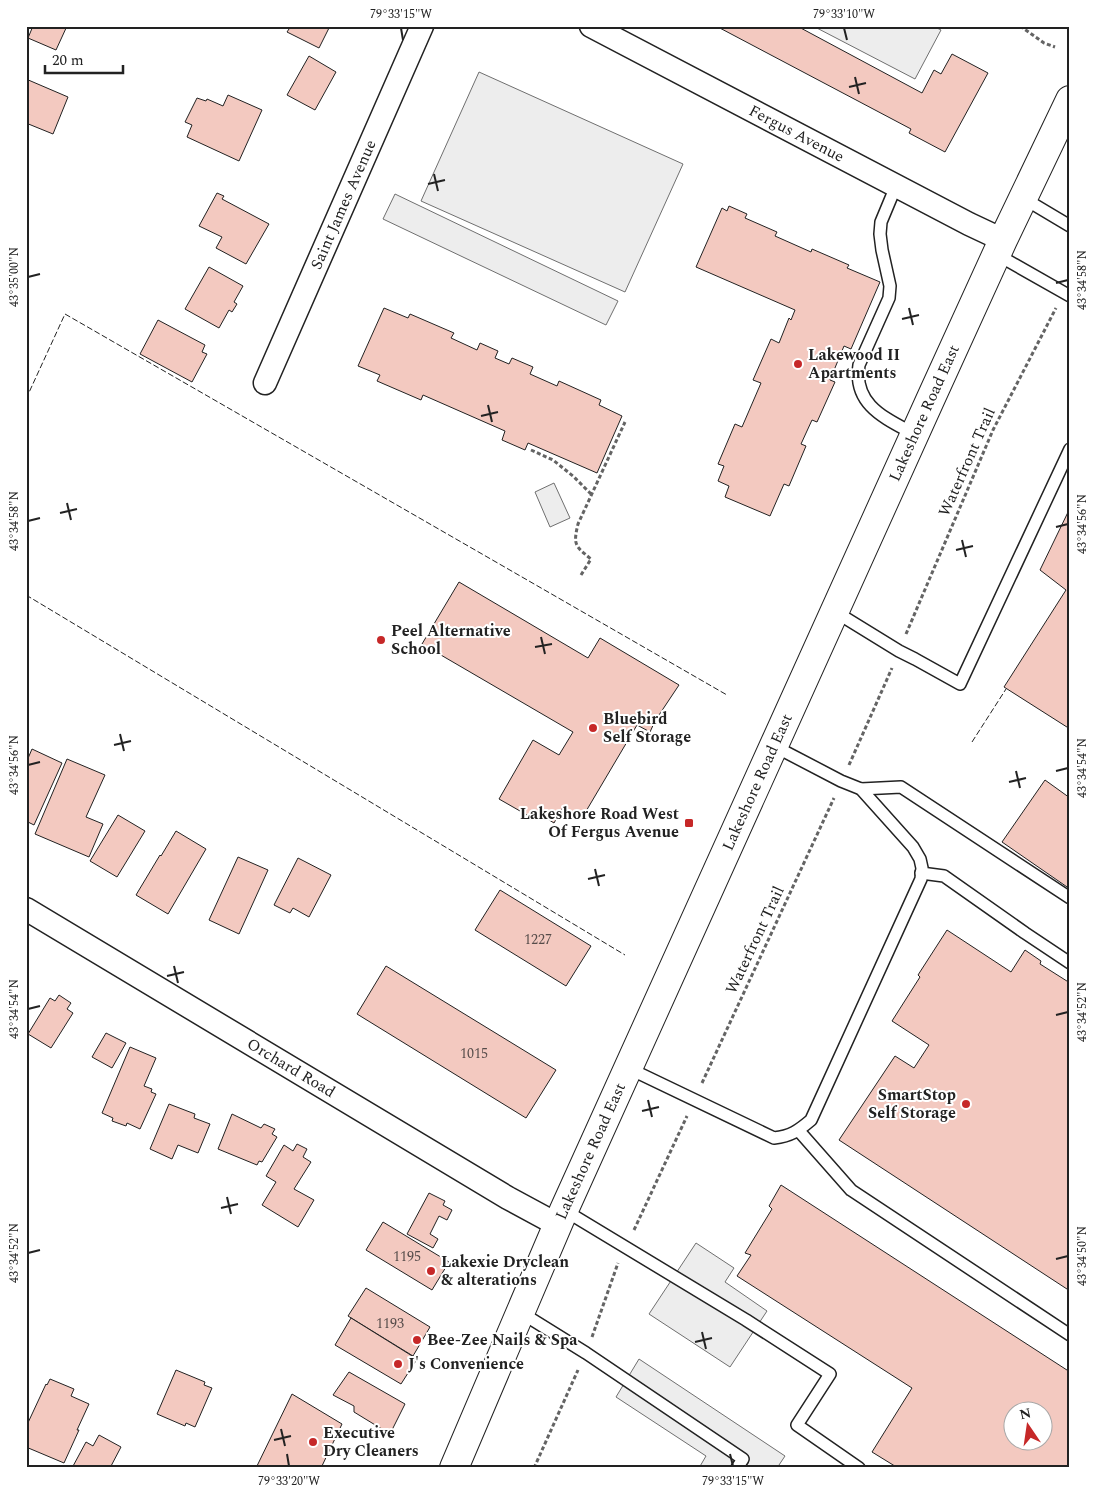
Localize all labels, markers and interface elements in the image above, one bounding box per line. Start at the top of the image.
text: 79°33'15"W [370,5,432,24]
text: 79°33'10"W [813,5,875,24]
scale bar [45,42,122,74]
text: 20 m [52,49,84,72]
street label: Fergus Avenue [744,99,849,169]
street label: Saint James Avenue [304,136,383,273]
text: 43°35'00"N [5,247,24,307]
text: 43°34'58"N [1073,250,1092,310]
street label: Lakeshore Road East [883,340,966,485]
place label: Lakewood II Apartments [808,343,900,385]
marker: Lakewood II Apartments [792,358,804,370]
street label: Waterfront Trail [932,404,1002,520]
text: 43°34'58"N [5,491,24,551]
text: 43°34'56"N [1073,494,1092,554]
place label: Peel Alternative School [391,619,511,661]
marker: Peel Alternative School [375,634,387,646]
place label: Bluebird Self Storage [603,707,691,749]
street label: Lakeshore Road East [716,709,799,855]
marker: Bluebird Self Storage [587,722,599,734]
text: 43°34'56"N [5,735,24,795]
text: 43°34'54"N [1073,738,1092,798]
place label: Lakeshore Road West Of Fergus Avenue [520,802,679,844]
marker: Lakeshore Road West Of Fergus Avenue [683,817,695,829]
street label: Waterfront Trail [719,882,791,998]
house number: 1227 [524,929,552,950]
text: 43°34'54"N [5,979,24,1039]
text: 43°34'52"N [1073,982,1092,1042]
street label: Orchard Road [242,1032,340,1104]
house number: 1015 [460,1043,488,1064]
street label: Lakeshore Road East [549,1079,632,1223]
place label: SmartStop Self Storage [868,1083,956,1125]
marker: SmartStop Self Storage [960,1098,972,1110]
text: 43°34'52"N [5,1223,24,1283]
text: 43°34'50"N [1073,1226,1092,1286]
house number: 1195 [393,1246,421,1267]
place label: Lakexie Dryclean & alterations [441,1250,569,1292]
marker: Lakexie Dryclean & alterations [425,1265,437,1277]
house number: 1193 [376,1313,404,1334]
place label: Bee-Zee Nails & Spa [427,1328,578,1352]
marker: Bee-Zee Nails & Spa [411,1334,423,1346]
place label: J's Convenience [408,1352,524,1376]
marker: J's Convenience [392,1358,404,1370]
north arrow [1004,1402,1054,1452]
text: N [1017,1402,1033,1425]
place label: Executive Dry Cleaners [323,1421,419,1463]
marker: Executive Dry Cleaners [307,1436,319,1448]
text: 79°33'20"W [258,1472,320,1491]
text: 79°33'15"W [702,1472,764,1491]

